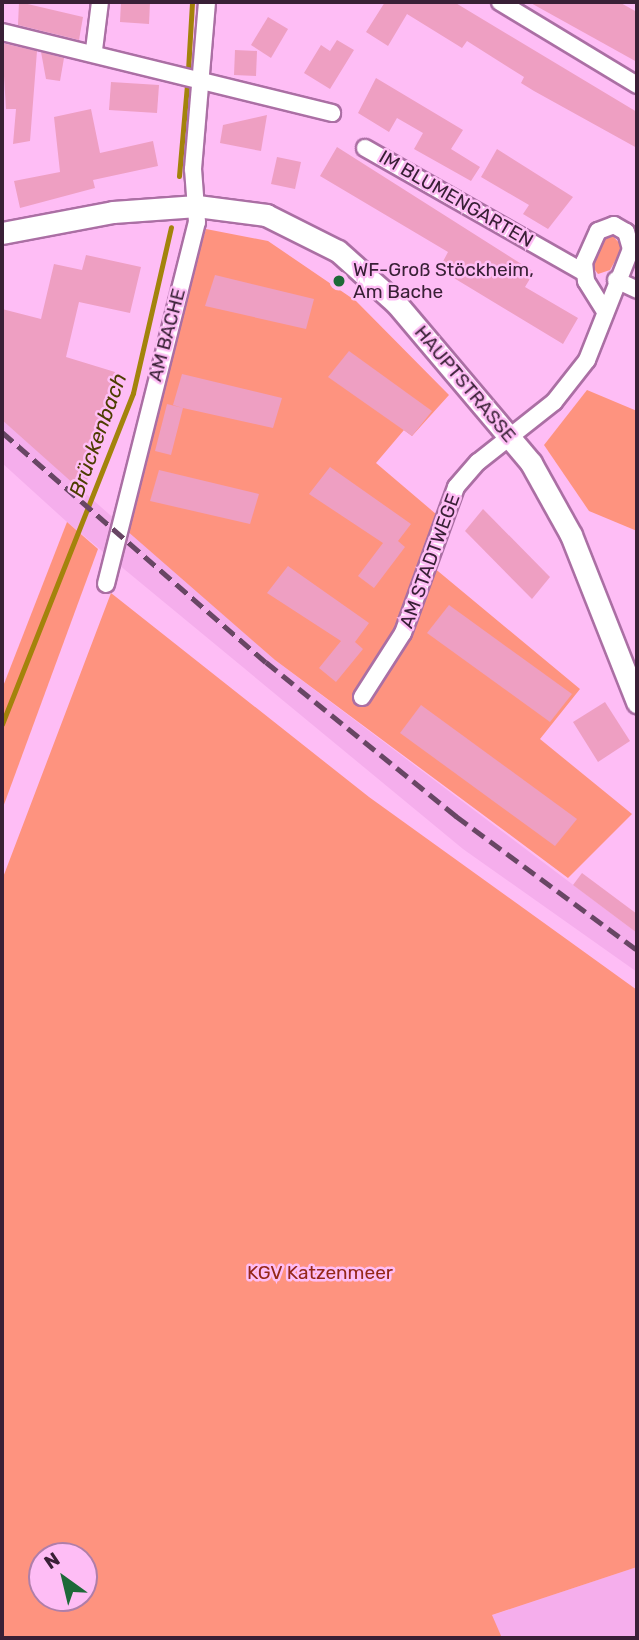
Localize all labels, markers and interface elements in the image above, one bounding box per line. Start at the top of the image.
street label: IM BLUMENGARTEN [375,145,537,253]
place label: WF-Groß Stöckheim, Am Bache [353,259,534,303]
marker: WF-Groß Stöckheim, Am Bache [331,273,347,289]
street label: AM BACHE [144,286,190,384]
street label: HAUPTSTRASSE [410,321,520,447]
water label: Brückenbach [64,369,132,501]
street label: AM STADTWEGE [395,491,465,631]
park label: KGV Katzenmeer [247,1262,393,1284]
north arrow [28,1542,98,1612]
text: N [40,1547,64,1574]

